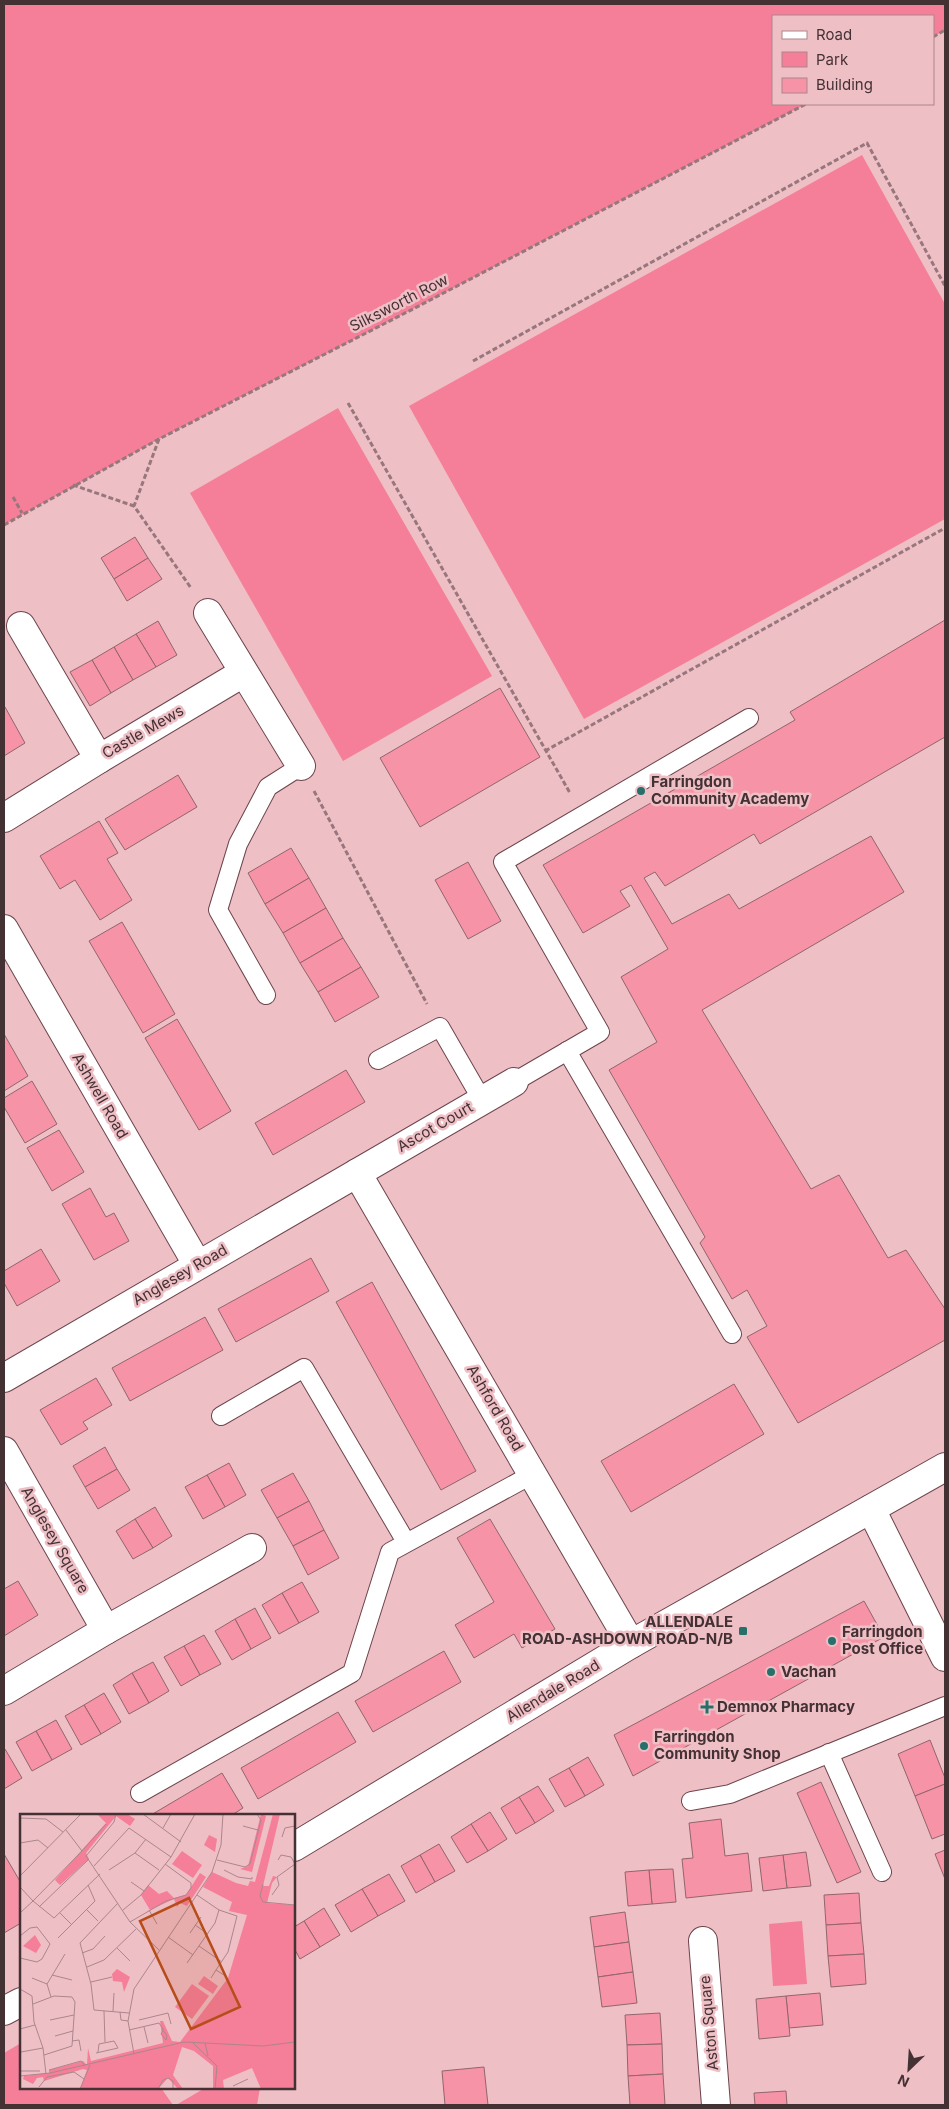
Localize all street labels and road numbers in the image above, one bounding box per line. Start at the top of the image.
street label: Silksworth Row [346,269,451,336]
street label: Castle Mews [99,701,187,763]
street label: Ashwell Road [68,1050,133,1142]
street label: Ascot Court [393,1097,476,1156]
street label: Anglesey Road [129,1240,230,1309]
street label: Ashford Road [463,1361,528,1454]
street label: Anglesey Square [17,1483,94,1596]
street label: Allendale Road [503,1655,603,1726]
street label: Aston Square [695,1975,722,2071]

